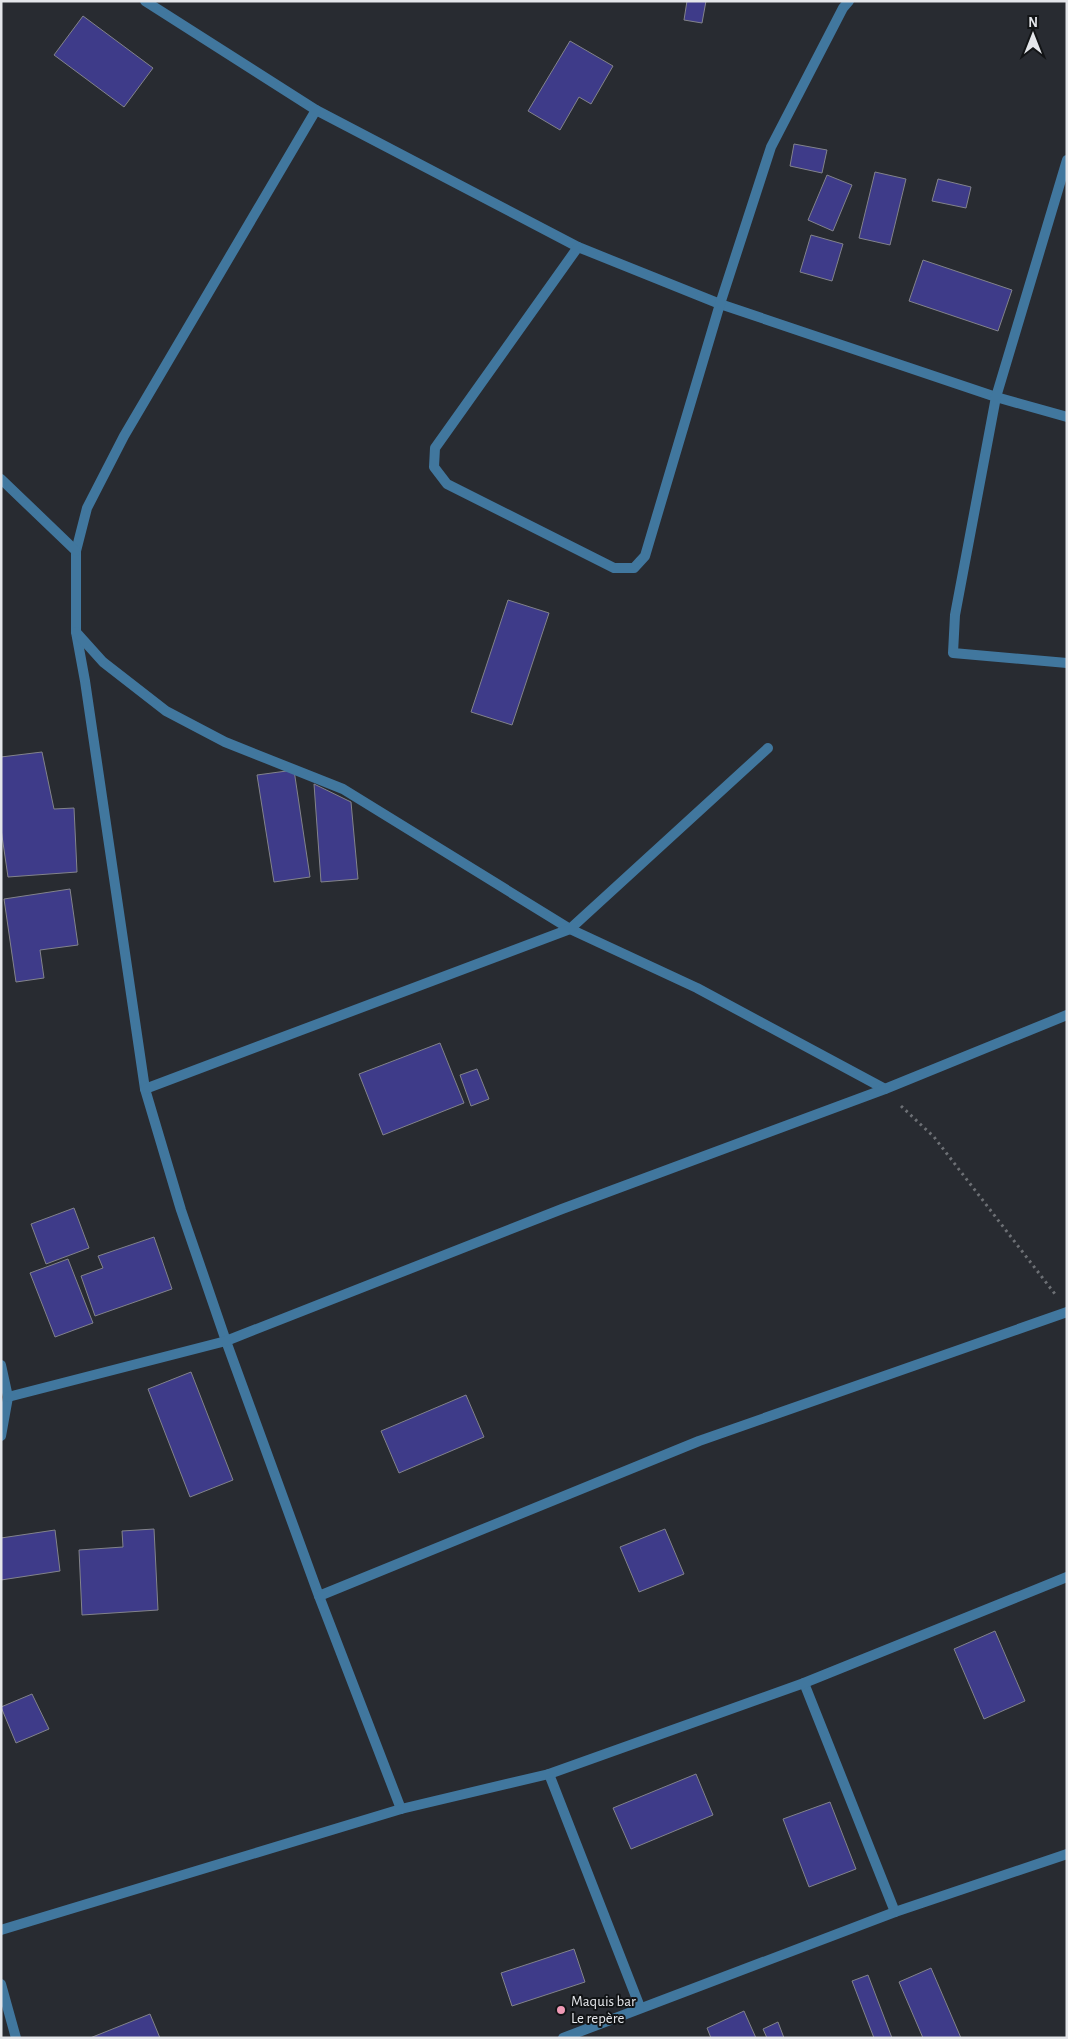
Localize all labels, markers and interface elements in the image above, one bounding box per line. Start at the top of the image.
north arrow [1008,10,1058,60]
text: N [1028,16,1038,30]
place label: Maquis bar Le repère [571,1994,636,2026]
marker: Maquis bar Le repère [555,2004,567,2016]

